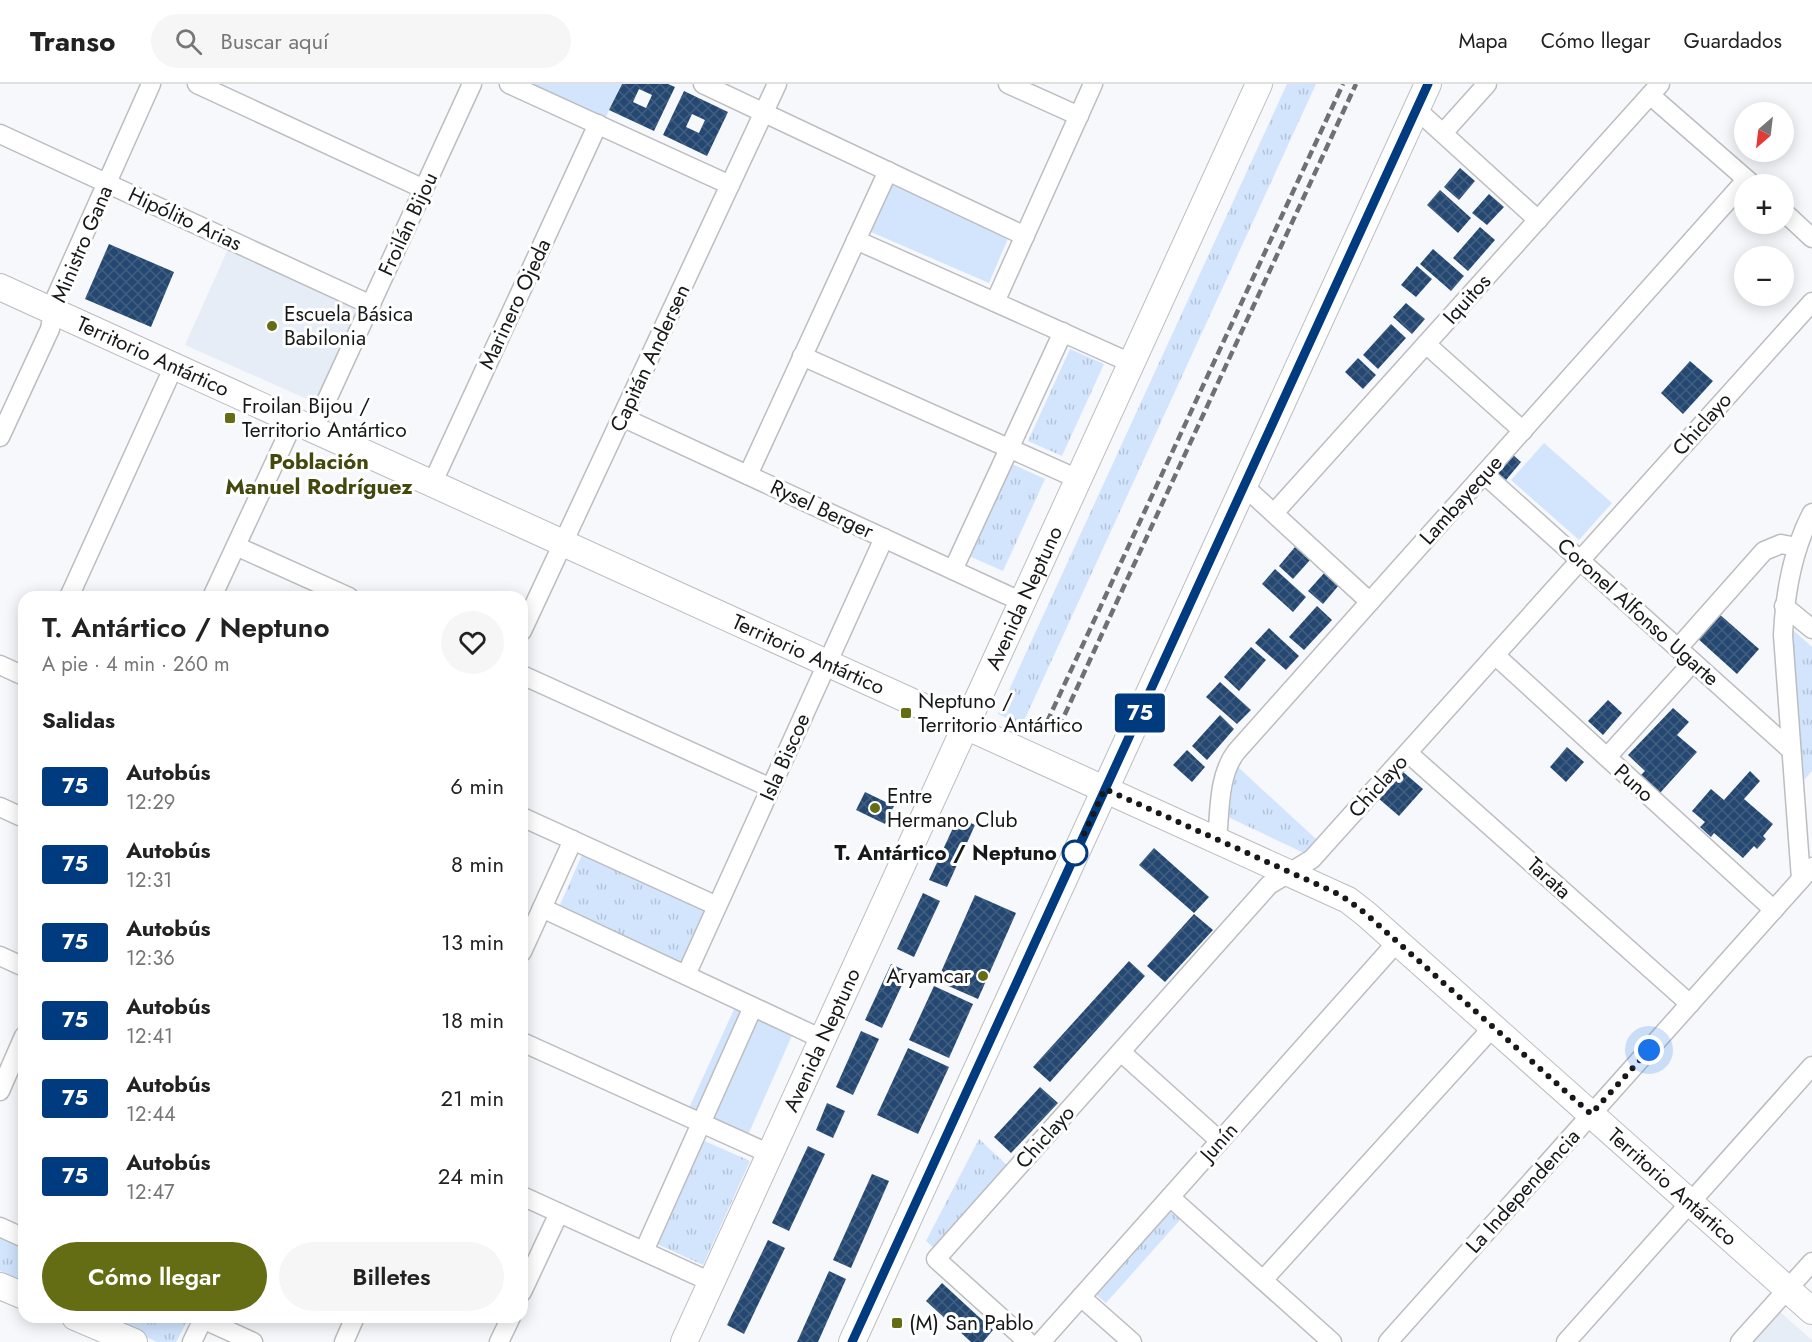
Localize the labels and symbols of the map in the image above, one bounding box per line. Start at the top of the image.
north arrow [1734,102,1794,162]
street label: Froilán Bijou [371,167,445,281]
street label: Hipólito Arias [123,180,247,258]
street label: Ministro Gana [44,181,120,307]
street label: Marinero Ojeda [472,234,558,374]
street label: Iquitos [1436,267,1498,331]
street label: Capitán Andersen [603,279,697,437]
place label: Escuela Básica Babilonia [284,299,413,353]
street label: Territorio Antártico [72,309,234,404]
marker: Escuela Básica Babilonia [265,319,279,333]
street label: Chiclayo [1665,386,1739,462]
place label: Froilan Bijou / Territorio Antártico [242,391,407,445]
marker: Froilan Bijou / Territorio Antártico [223,411,237,425]
district label: Población Manuel Rodríguez [225,445,413,502]
street label: Lambayeque [1413,448,1510,551]
street label: Rysel Berger [765,472,879,546]
street label: Avenida Neptuno [978,521,1070,675]
street label: Coronel Alfonso Ugarte [1550,531,1726,693]
street label: Territorio Antártico [727,607,890,702]
place label: Neptuno / Territorio Antártico [918,686,1083,740]
line badge: 75 [1113,694,1167,732]
marker: Neptuno / Territorio Antártico [899,706,913,720]
street label: Isla Biscoe [752,708,818,805]
street label: Chiclayo [1341,748,1415,824]
street label: Puno [1607,757,1661,809]
place label: Entre Hermano Club [887,781,1018,835]
marker: Entre Hermano Club [868,801,882,815]
place label: T. Antártico / Neptuno [835,838,1057,868]
marker: T. Antártico / Neptuno [1062,840,1088,866]
street label: Tarata [1520,850,1578,906]
place label: Aryamcar [886,961,972,991]
street label: Avenida Neptuno [776,963,868,1117]
marker: Aryamcar [976,969,990,983]
your location [1634,1035,1664,1065]
street label: Chiclayo [1008,1099,1082,1175]
street label: Junín [1191,1116,1245,1170]
street label: Territorio Antártico [1601,1121,1744,1253]
street label: La Independencia [1459,1122,1587,1260]
place label: (M) San Pablo [909,1308,1034,1338]
marker: (M) San Pablo [890,1316,904,1330]

